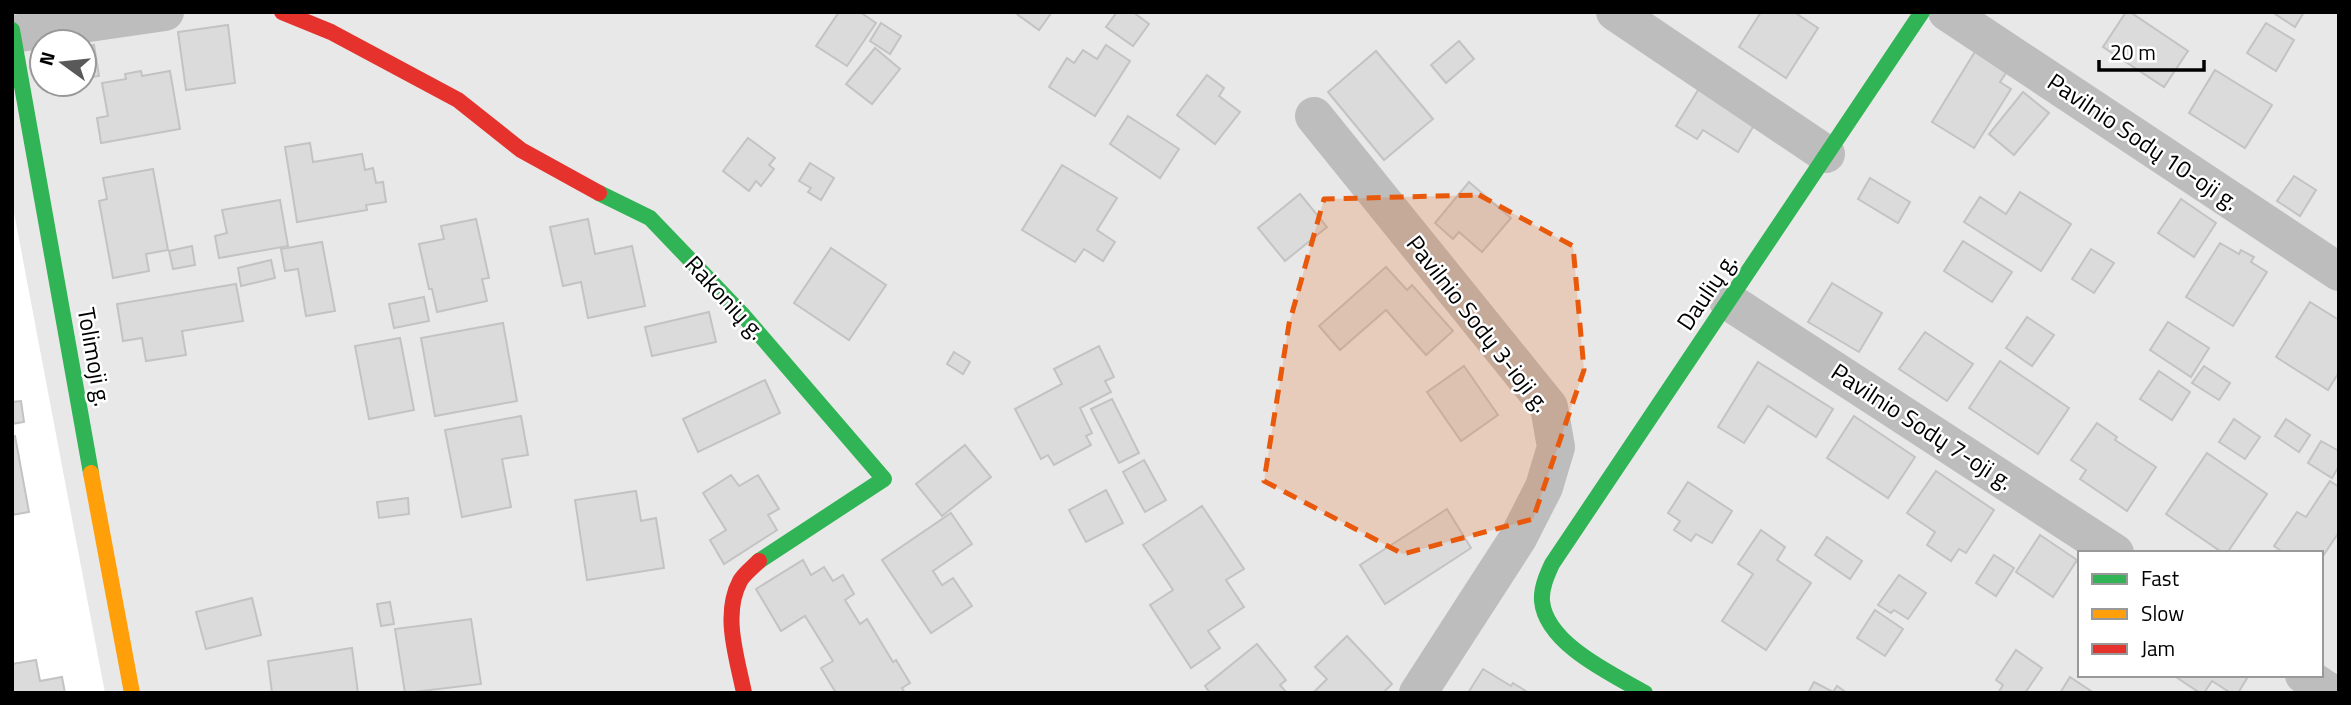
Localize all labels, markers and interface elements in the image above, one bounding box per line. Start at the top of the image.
north arrow [28,28,98,98]
scale bar [2099,28,2204,72]
text: 20 m [2110,36,2156,68]
text: N [30,48,62,69]
street label: Pavilnio Sodų 10-oji g. [2041,64,2247,219]
street label: Pavilnio Sodų 3-ioji g. [1398,227,1559,420]
street label: Daulių g. [1667,245,1745,337]
street label: Rakonių g. [677,247,774,348]
street label: Tolimoji g. [69,304,121,409]
street label: Pavilnio Sodų 7-oji g. [1824,354,2021,499]
legend [2078,551,2323,677]
text: Fast [2141,562,2180,594]
text: Slow [2141,597,2184,629]
text: Jam [2141,632,2175,664]

